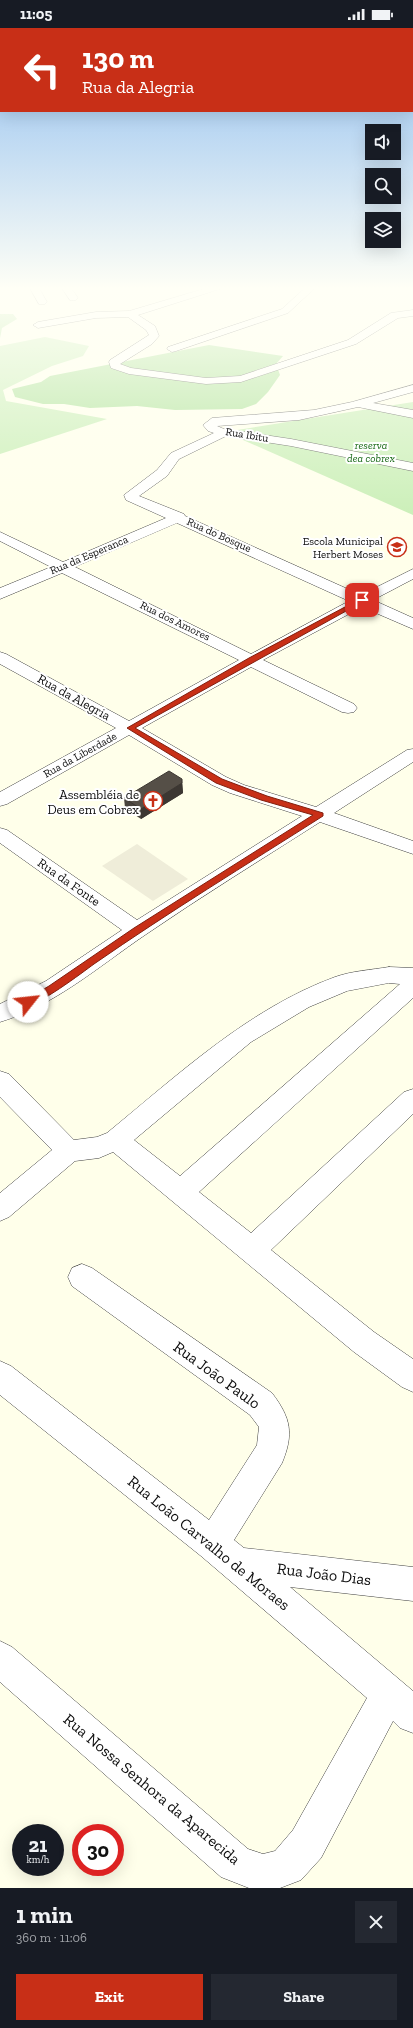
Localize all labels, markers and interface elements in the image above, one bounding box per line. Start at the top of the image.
text: 11:05 [20,5,52,23]
text: 130 m [82,42,154,75]
icon: left [16,44,68,96]
text: Rua da Alegria [82,76,194,98]
map controls [365,124,401,248]
button: sound [365,124,401,160]
button: search [365,168,401,204]
button: layers [365,212,401,248]
street label: Rua Ibitu [224,425,270,445]
park label: reserva dea cobrex [347,439,395,465]
street label: Rua do Bosque [185,515,253,555]
street label: Rua da Esperanca [48,532,131,577]
place label: Escola Municipal Herbert Moses [303,535,383,561]
school or university icon: Escola Municipal Herbert Moses [386,536,408,558]
pin [345,583,379,617]
icon: arrive [351,589,373,611]
street label: Rua dos Amores [138,598,212,644]
street label: Rua da Alegria [35,671,114,724]
street label: Rua da Liberdade [41,729,119,781]
place label: Assembléia de Deus em Cobrex [47,787,139,817]
church icon: Assembléia de Deus em Cobrex [142,790,164,812]
street label: Rua da Fonte [35,855,103,909]
position arrow [7,981,49,1023]
street label: Rua João Paulo [170,1337,264,1413]
street label: Rua Loão Carvalho de Moraes [124,1472,294,1614]
street label: Rua João Dias [276,1559,372,1589]
street label: Rua Nossa Senhora da Aparecida [60,1709,244,1869]
speed limit sign: 30 [72,1824,124,1876]
text: 21 [29,1833,47,1857]
text: km/h [27,1854,49,1866]
text: 1 min [16,1900,73,1929]
button: close [355,1901,397,1943]
text: 360 m · 11:06 [16,1930,87,1945]
button: Exit [16,1974,203,2020]
button: Share [211,1974,397,2020]

